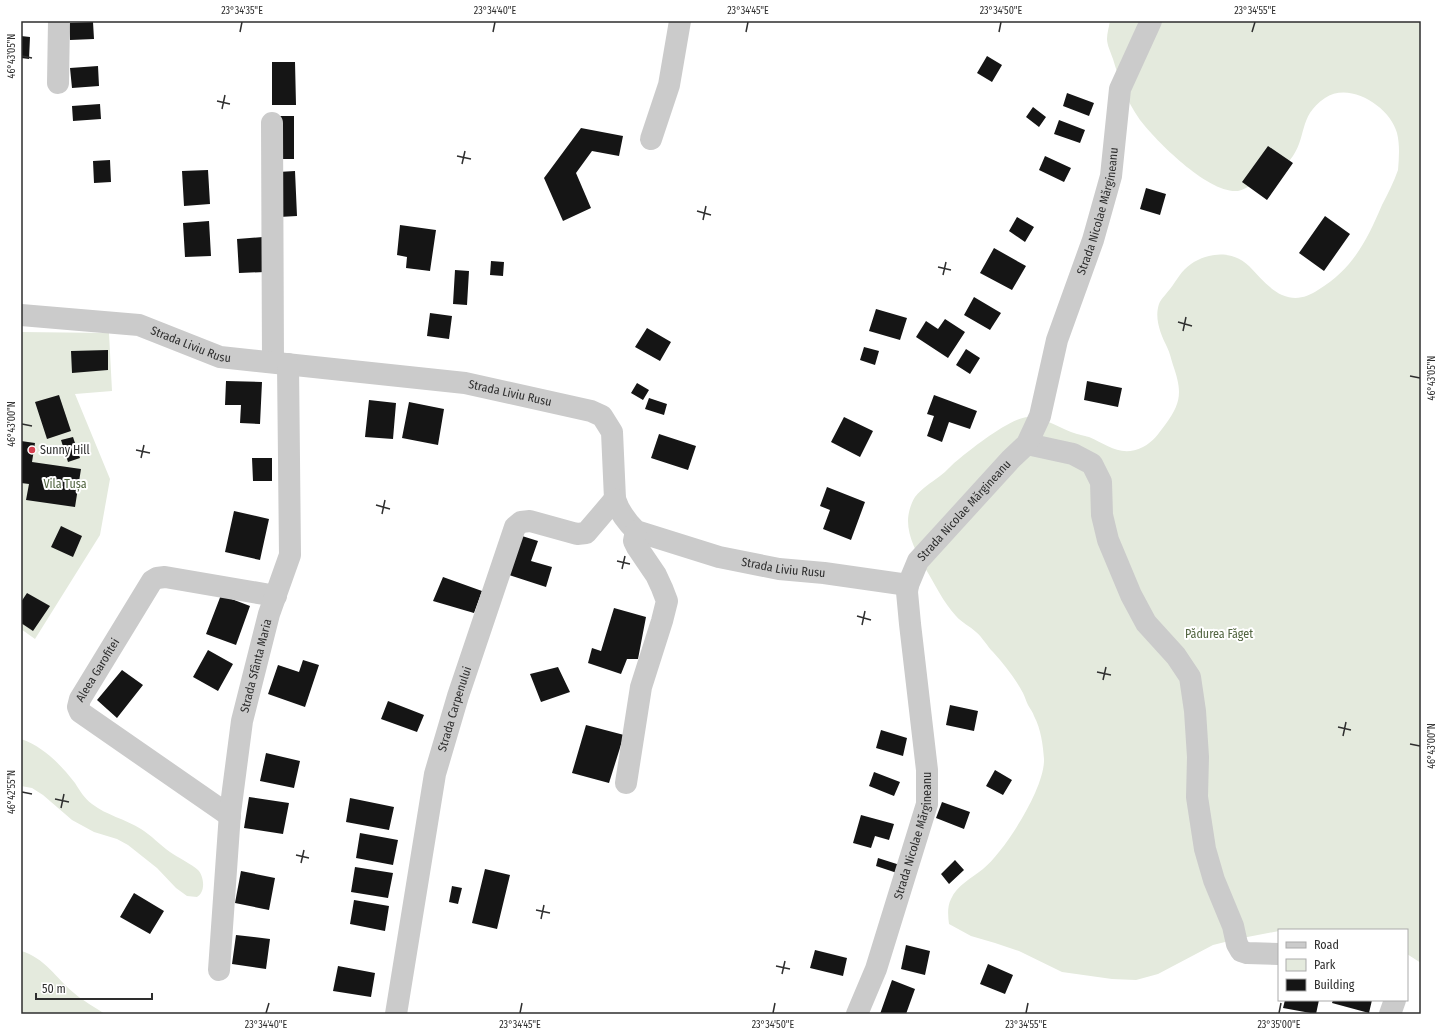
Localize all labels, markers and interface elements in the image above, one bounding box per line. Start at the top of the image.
text: 23°34'35"E [221,5,263,17]
text: 23°34'40"E [474,5,517,17]
text: 23°34'45"E [727,5,769,17]
text: 23°34'50"E [980,5,1023,17]
text: 23°34'55"E [1234,5,1276,17]
text: 46°43'05"N [6,34,18,78]
street label: Strada Nicolae Mărgineanu [1074,147,1121,277]
street label: Strada Liviu Rusu [149,323,232,365]
text: 46°43'05"N [1426,356,1438,400]
street label: Strada Liviu Rusu [467,377,553,409]
text: 46°43'00"N [6,401,18,447]
place label: Sunny Hill [40,443,90,457]
marker: Sunny Hill [27,445,37,455]
street label: Strada Nicolae Mărgineanu [914,457,1014,564]
park label: Vila Tușa [43,477,87,492]
street label: Strada Liviu Rusu [740,555,826,580]
street label: Strada Sfânta Maria [237,617,275,714]
park label: Pădurea Făget [1185,627,1253,641]
street label: Aleea Garofitei [73,636,122,704]
street label: Strada Carpenului [435,665,474,753]
text: 46°43'00"N [1426,723,1438,769]
text: 46°42'55"N [6,770,18,814]
street label: Strada Nicolae Mărgineanu [891,772,934,901]
legend [1278,929,1408,1001]
text: Road [1314,938,1339,952]
text: Park [1314,958,1336,972]
scale bar [36,975,152,1001]
text: Building [1314,978,1355,992]
text: 50 m [42,982,66,996]
text: 23°34'40"E [245,1019,288,1031]
text: 23°34'45"E [499,1019,541,1031]
text: 23°34'50"E [752,1019,795,1031]
text: 23°34'55"E [1005,1019,1047,1031]
text: 23°35'00"E [1257,1019,1301,1031]

